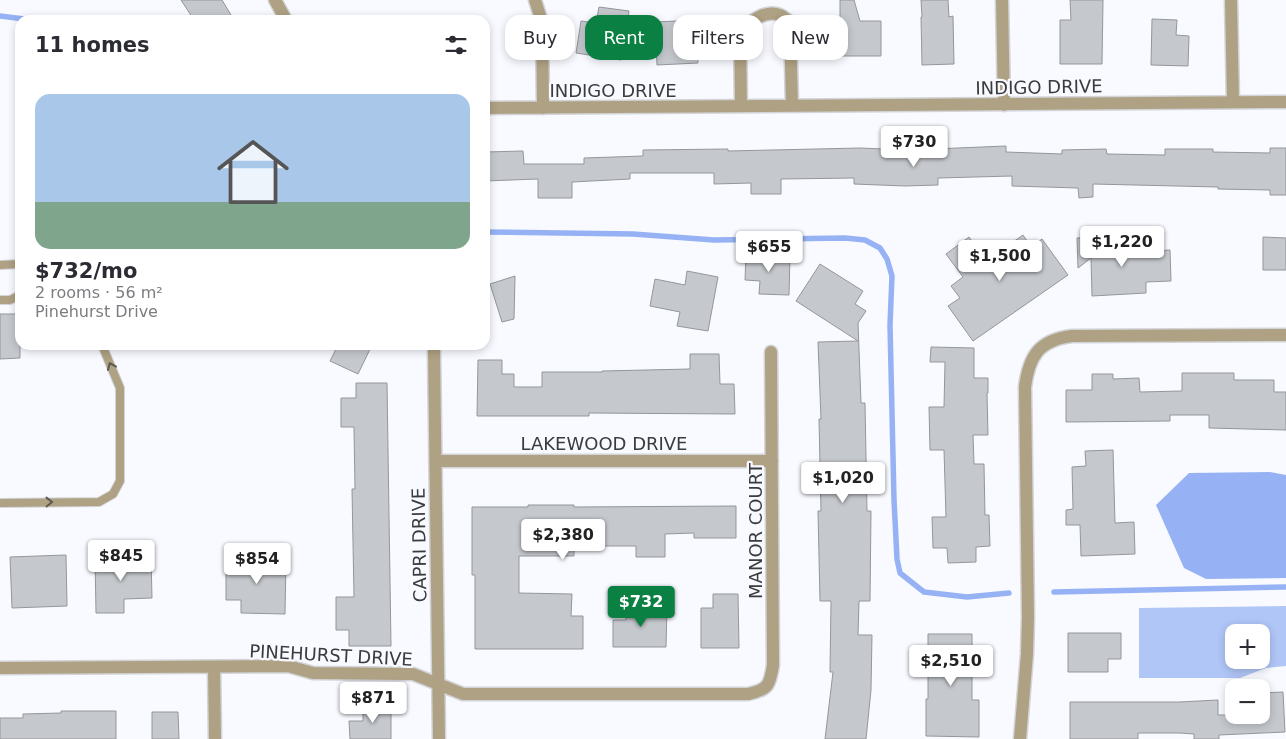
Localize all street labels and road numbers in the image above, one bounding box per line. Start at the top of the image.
street label: INDIGO DRIVE [975,75,1103,99]
street label: INDIGO DRIVE [549,80,677,101]
street label: LAKEWOOD DRIVE [520,433,688,454]
street label: MANOR COURT [745,462,766,599]
street label: CAPRI DRIVE [408,488,430,602]
street label: PINEHURST DRIVE [249,640,413,670]

